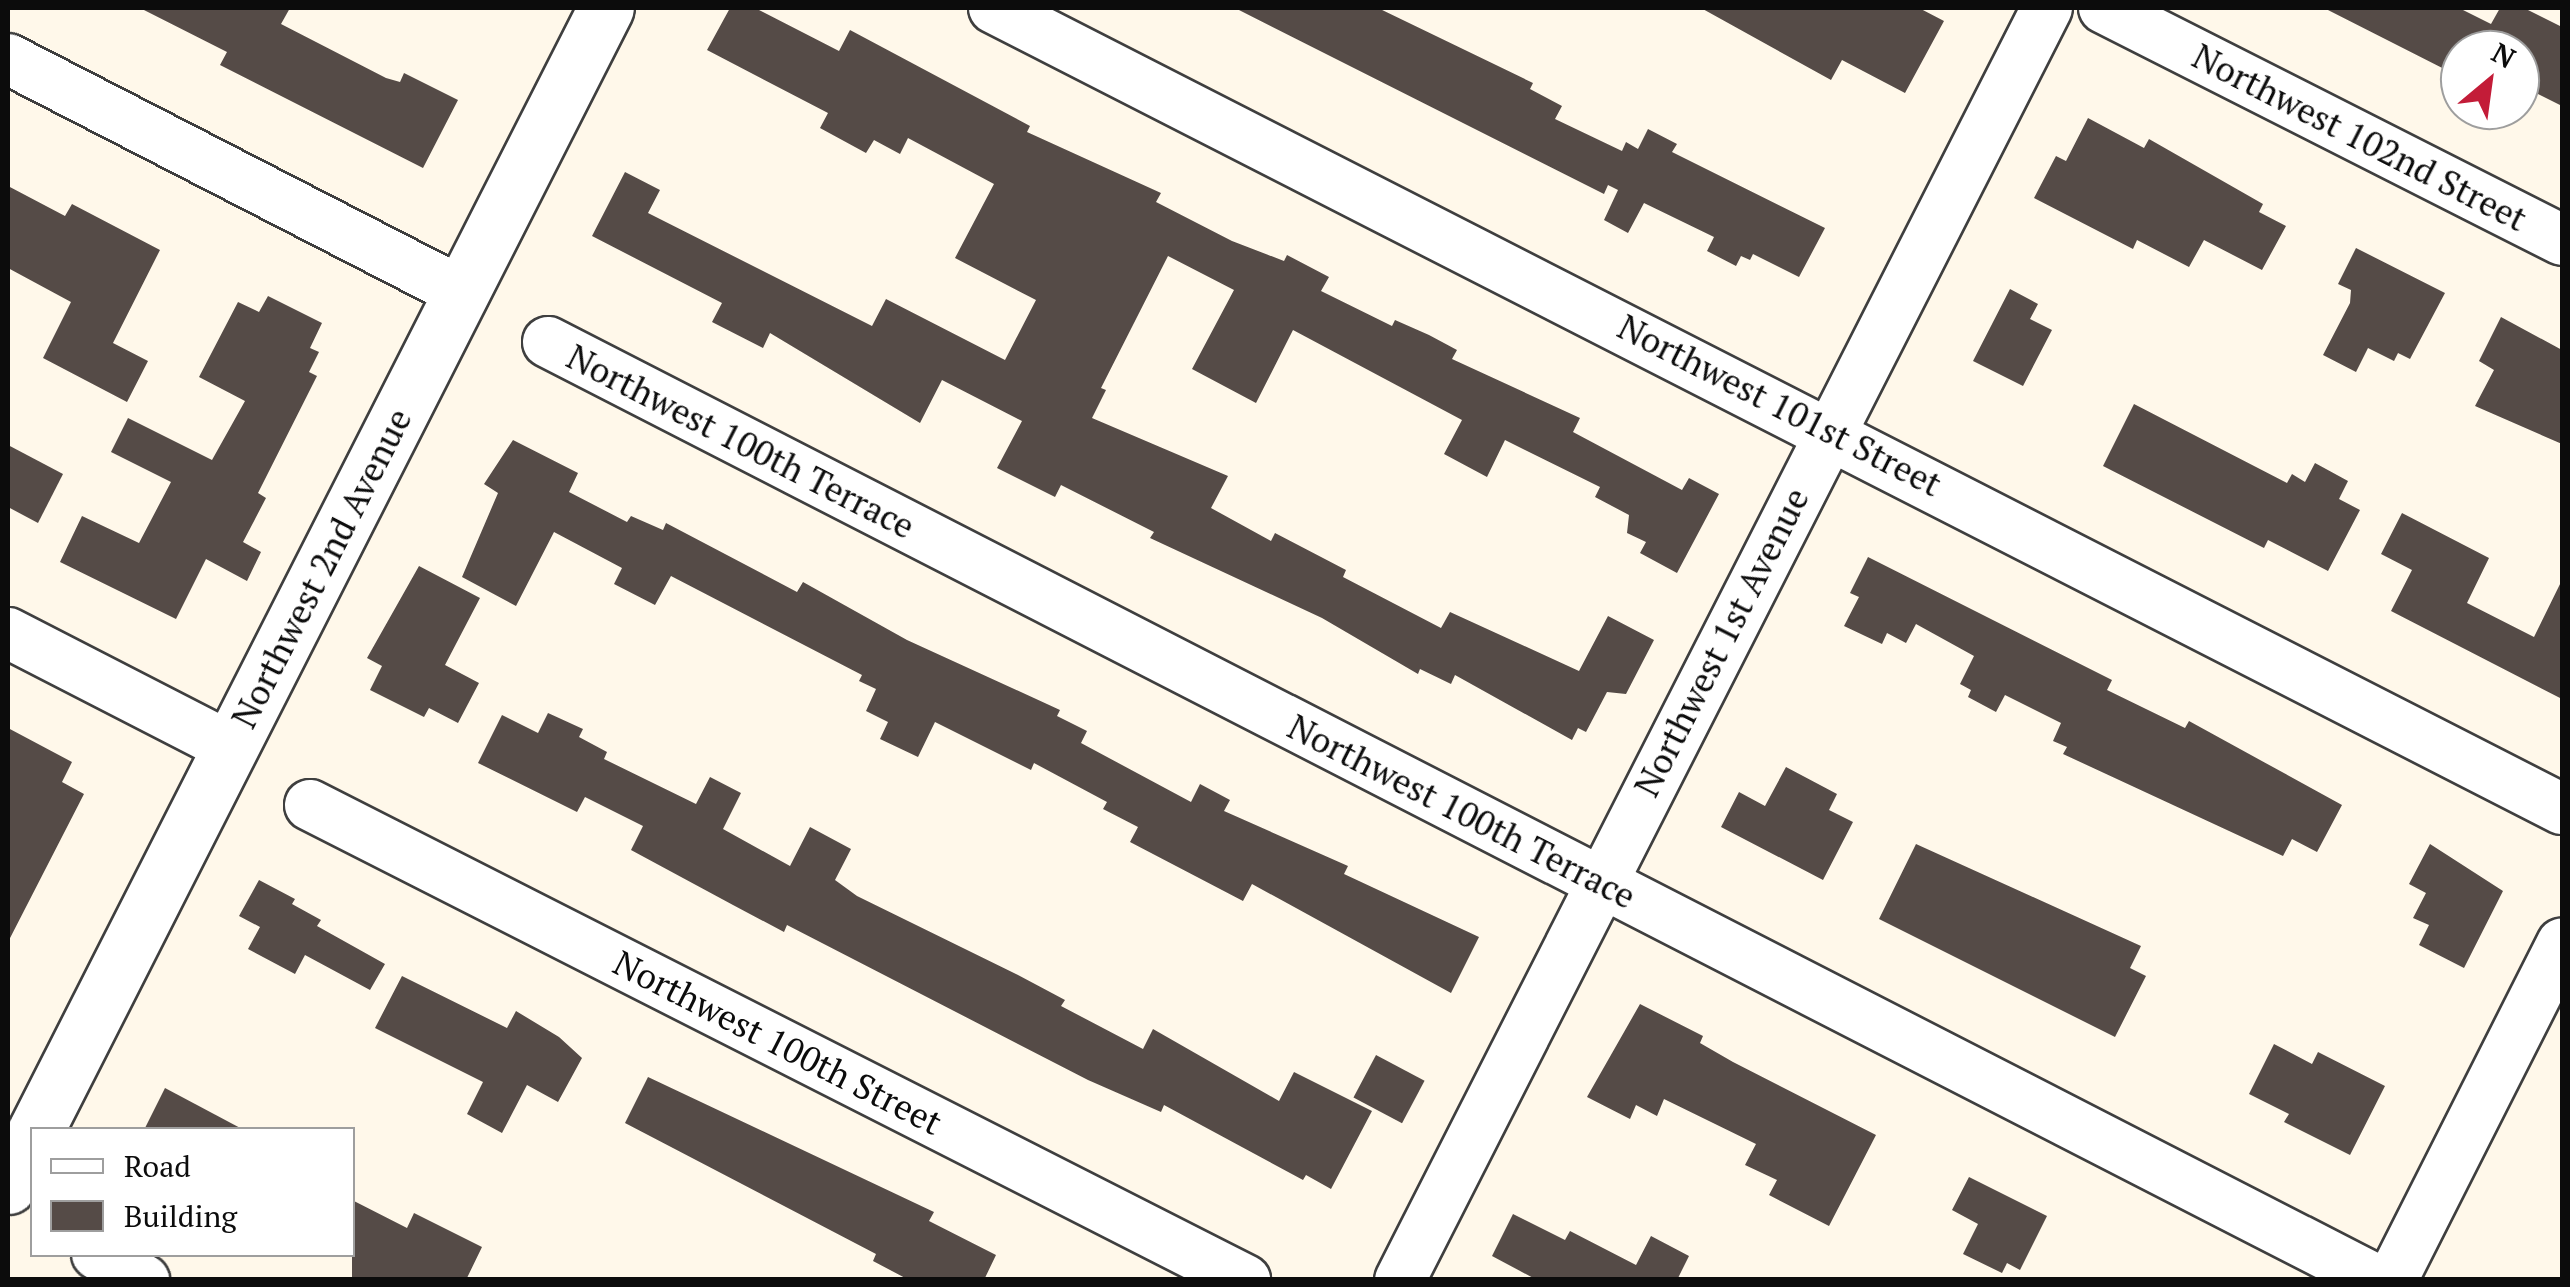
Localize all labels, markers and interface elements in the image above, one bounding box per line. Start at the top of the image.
north arrow [2440,30,2540,130]
street label: Northwest 102nd Street [2186,34,2534,240]
street label: Northwest 101st Street [1611,305,1949,505]
street label: Northwest 100th Terrace [560,335,922,547]
street label: Northwest 2nd Avenue [222,401,420,735]
street label: Northwest 1st Avenue [1625,480,1817,804]
street label: Northwest 100th Terrace [1281,705,1643,917]
street label: Northwest 100th Street [607,941,949,1143]
legend [30,1127,355,1257]
text: Road [124,1146,191,1186]
text: Building [124,1196,237,1236]

